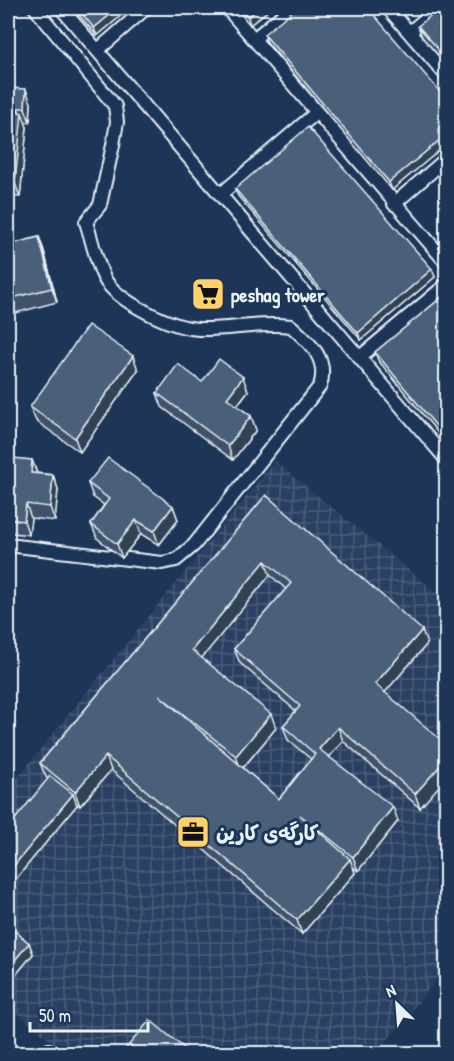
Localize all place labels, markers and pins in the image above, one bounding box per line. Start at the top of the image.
supermarket icon: peshag tower [190,276,226,312]
place label: peshag tower [231,281,325,309]
office icon: کارگەی کارین [175,814,211,850]
place label: کارگەی کارین [216,819,318,846]

